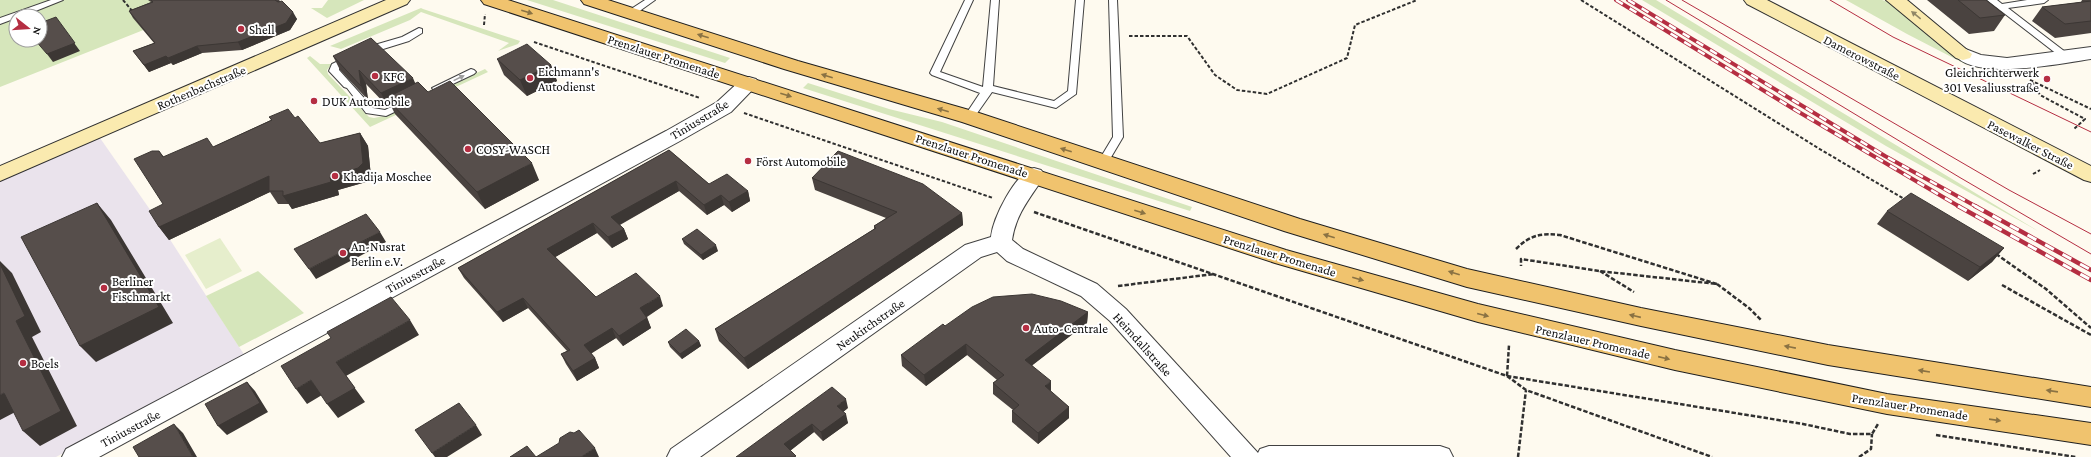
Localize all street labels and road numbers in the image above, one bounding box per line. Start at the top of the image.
street label: Prenzlauer Promenade [606,31,722,82]
street label: Damerowstraße [1821,32,1903,83]
street label: Rothenbachstraße [154,62,248,113]
street label: Tiniusstraße [667,96,731,143]
street label: Pasewalker Straße [1985,116,2077,173]
street label: Prenzlauer Promenade [914,130,1030,181]
street label: Prenzlauer Promenade [1222,231,1338,280]
street label: Tiniusstraße [383,252,448,296]
street label: Neukirchstraße [833,295,908,354]
street label: Heimdallstraße [1110,309,1175,379]
street label: Prenzlauer Promenade [1534,321,1652,362]
street label: Prenzlauer Promenade [1851,390,1969,423]
street label: Tiniusstraße [98,406,163,450]

